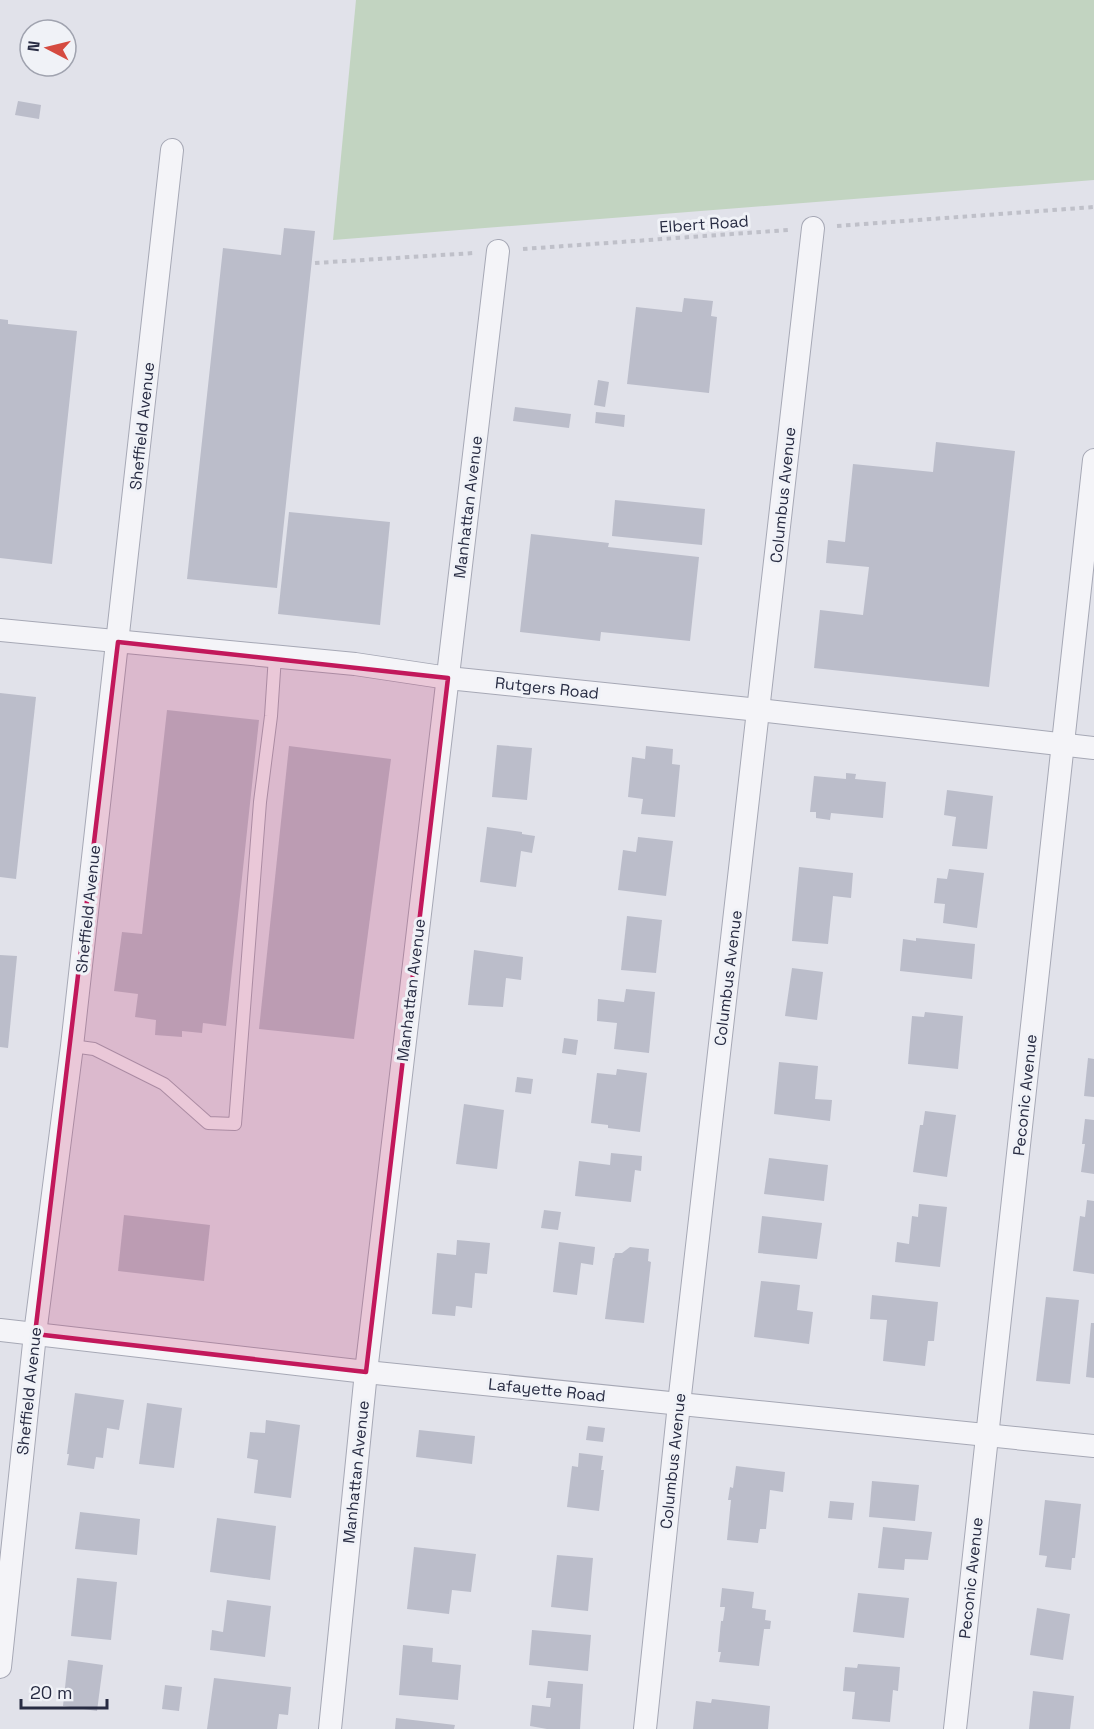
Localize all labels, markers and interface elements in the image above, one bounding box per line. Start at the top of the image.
north arrow [18,18,78,78]
text: N [23,40,45,53]
street label: Elbert Road [659,210,749,238]
street label: Sheffield Avenue [125,361,159,491]
street label: Columbus Avenue [765,426,801,564]
street label: Manhattan Avenue [449,434,487,580]
street label: Rutgers Road [494,672,600,704]
street label: Sheffield Avenue [71,844,105,974]
street label: Columbus Avenue [709,909,747,1047]
street label: Manhattan Avenue [392,917,430,1063]
street label: Peconic Avenue [1008,1033,1042,1157]
street label: Sheffield Avenue [12,1326,46,1456]
street label: Lafayette Road [487,1373,607,1407]
street label: Columbus Avenue [655,1392,691,1530]
street label: Manhattan Avenue [338,1399,374,1545]
street label: Peconic Avenue [954,1516,988,1640]
scale bar [21,1672,106,1710]
text: 20 m [30,1681,73,1704]

